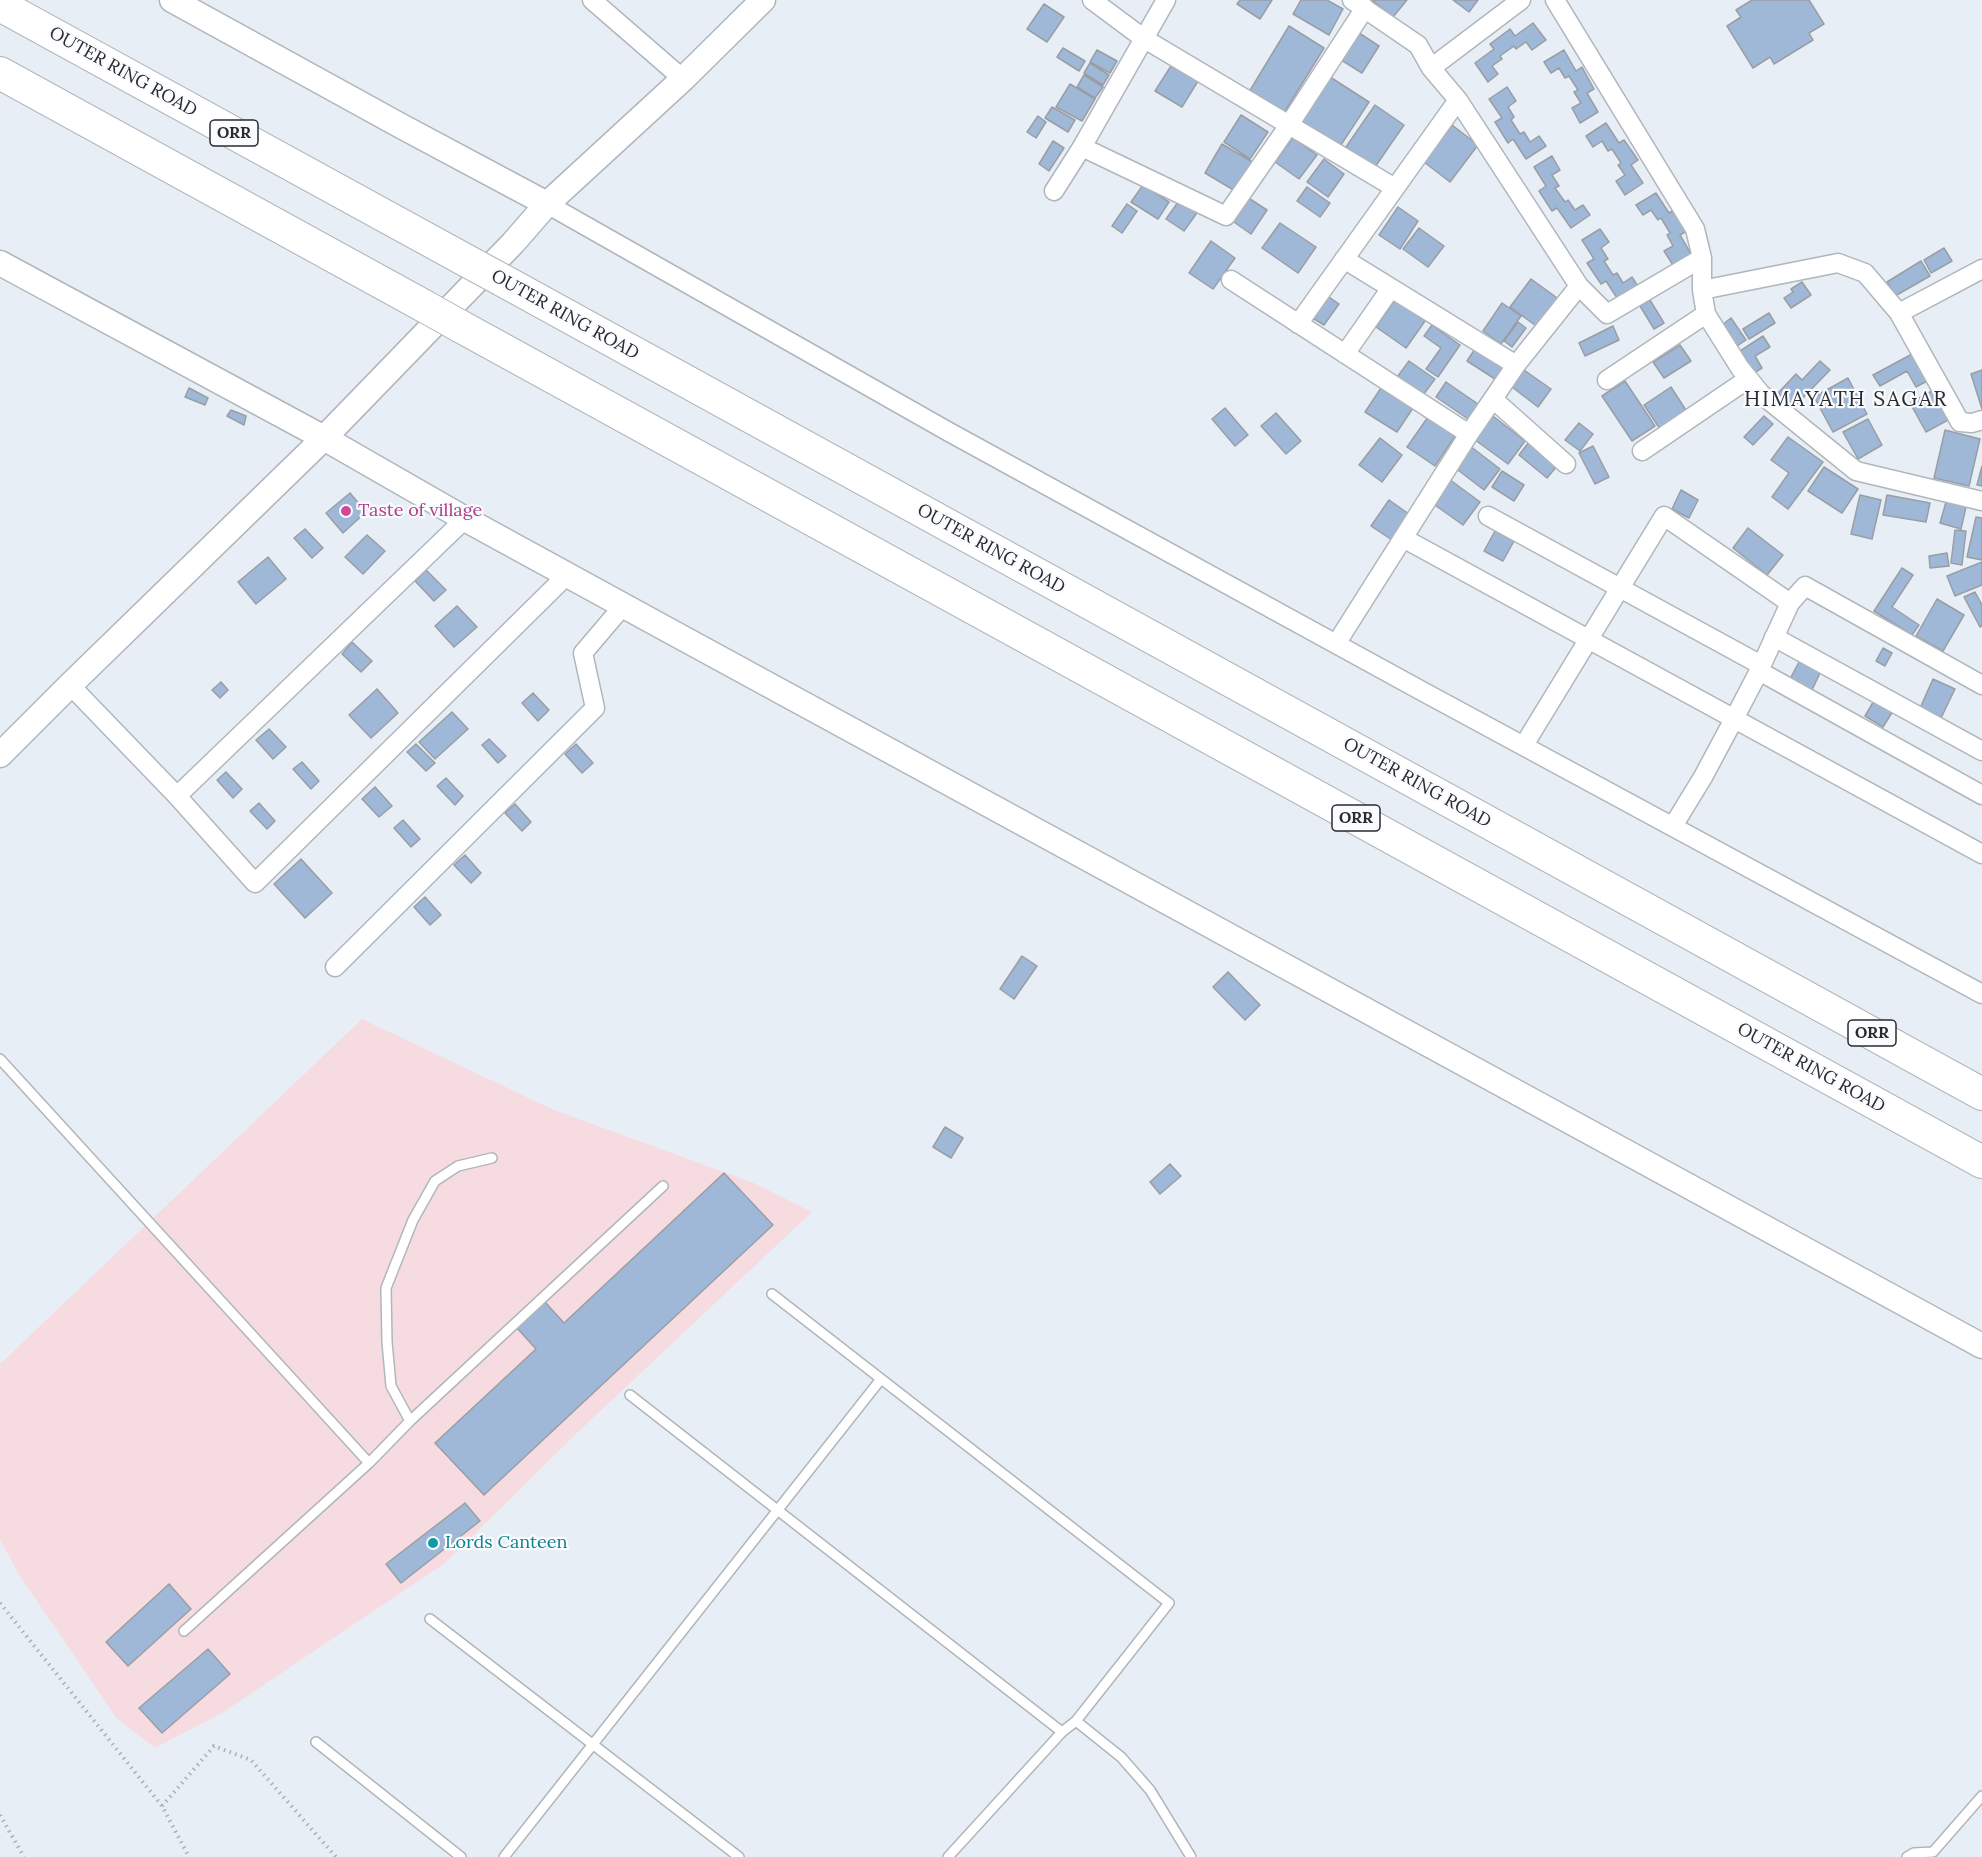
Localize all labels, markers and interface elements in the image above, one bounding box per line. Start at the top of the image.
street label: OUTER RING ROAD [45,22,201,122]
road number: ORR [210,120,258,146]
street label: OUTER RING ROAD [487,265,643,365]
district label: HIMAYATH SAGAR [1744,387,1948,413]
street label: OUTER RING ROAD [913,499,1069,599]
place label: Taste of village [358,500,482,522]
marker: Taste of village [339,504,353,518]
street label: OUTER RING ROAD [1339,733,1495,833]
road number: ORR [1332,805,1380,831]
street label: OUTER RING ROAD [1733,1018,1889,1118]
road number: ORR [1848,1020,1896,1046]
place label: Lords Canteen [445,1532,567,1554]
marker: Lords Canteen [426,1536,440,1550]

